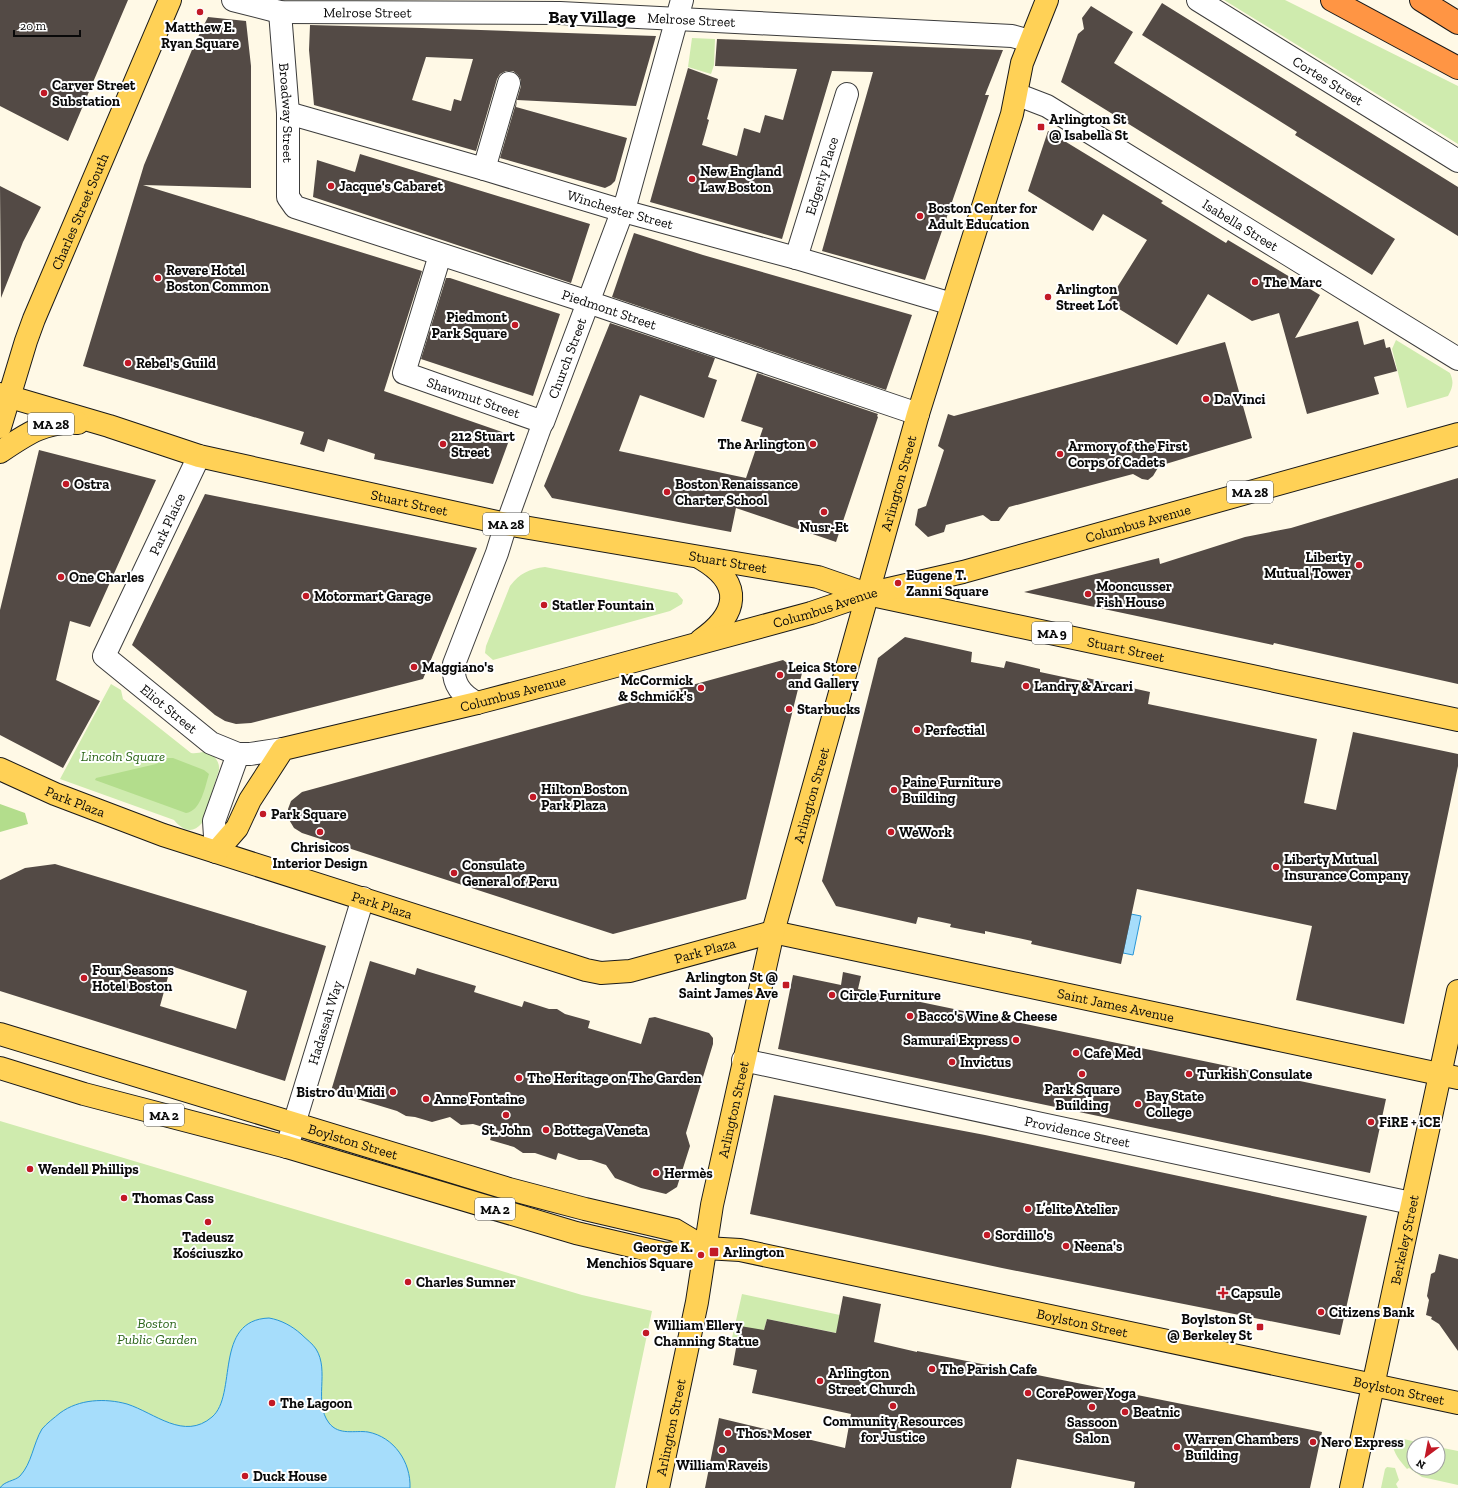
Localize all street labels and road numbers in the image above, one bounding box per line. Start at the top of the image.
street label: Melrose Street [323,4,412,21]
street label: Melrose Street [647,9,737,31]
street label: Cortes Street [1289,53,1367,110]
street label: Broadway Street [275,62,296,164]
street label: Edgerly Place [802,134,842,217]
street label: Charles Street South [48,151,113,273]
street label: Winchester Street [565,187,676,233]
street label: Isabella Street [1199,196,1282,256]
street label: Piedmont Street [560,286,659,334]
street label: Church Street [545,315,591,401]
street label: Shawmut Street [424,374,523,422]
road number: MA 28 [28,413,74,435]
street label: Arlington Street [878,433,921,533]
road number: MA 28 [1227,481,1273,503]
street label: Stuart Street [369,486,450,520]
street label: Park Plaice [146,490,189,558]
street label: Columbus Avenue [1083,501,1193,546]
road number: MA 28 [483,513,529,535]
street label: Stuart Street [688,547,769,577]
street label: Columbus Avenue [771,584,879,632]
road number: MA 9 [1032,622,1072,644]
street label: Stuart Street [1086,633,1167,666]
street label: Columbus Avenue [458,672,568,716]
street label: Eliot Street [137,681,201,738]
street label: Arlington Street [790,745,833,845]
street label: Park Plaza [42,783,108,821]
street label: Park Plaza [350,888,415,923]
street label: Park Plaza [673,935,738,968]
street label: Hadassah Way [305,978,347,1067]
street label: Saint James Avenue [1056,985,1176,1026]
street label: Arlington Street [715,1059,753,1160]
road number: MA 2 [144,1104,184,1126]
street label: Providence Street [1023,1113,1132,1152]
street label: Boylston Street [306,1120,401,1164]
street label: Berkeley Street [1387,1192,1423,1286]
road number: MA 2 [475,1198,515,1220]
street label: Boylston Street [1035,1305,1130,1342]
street label: Boylston Street [1352,1373,1447,1409]
street label: Arlington Street [653,1377,690,1478]

